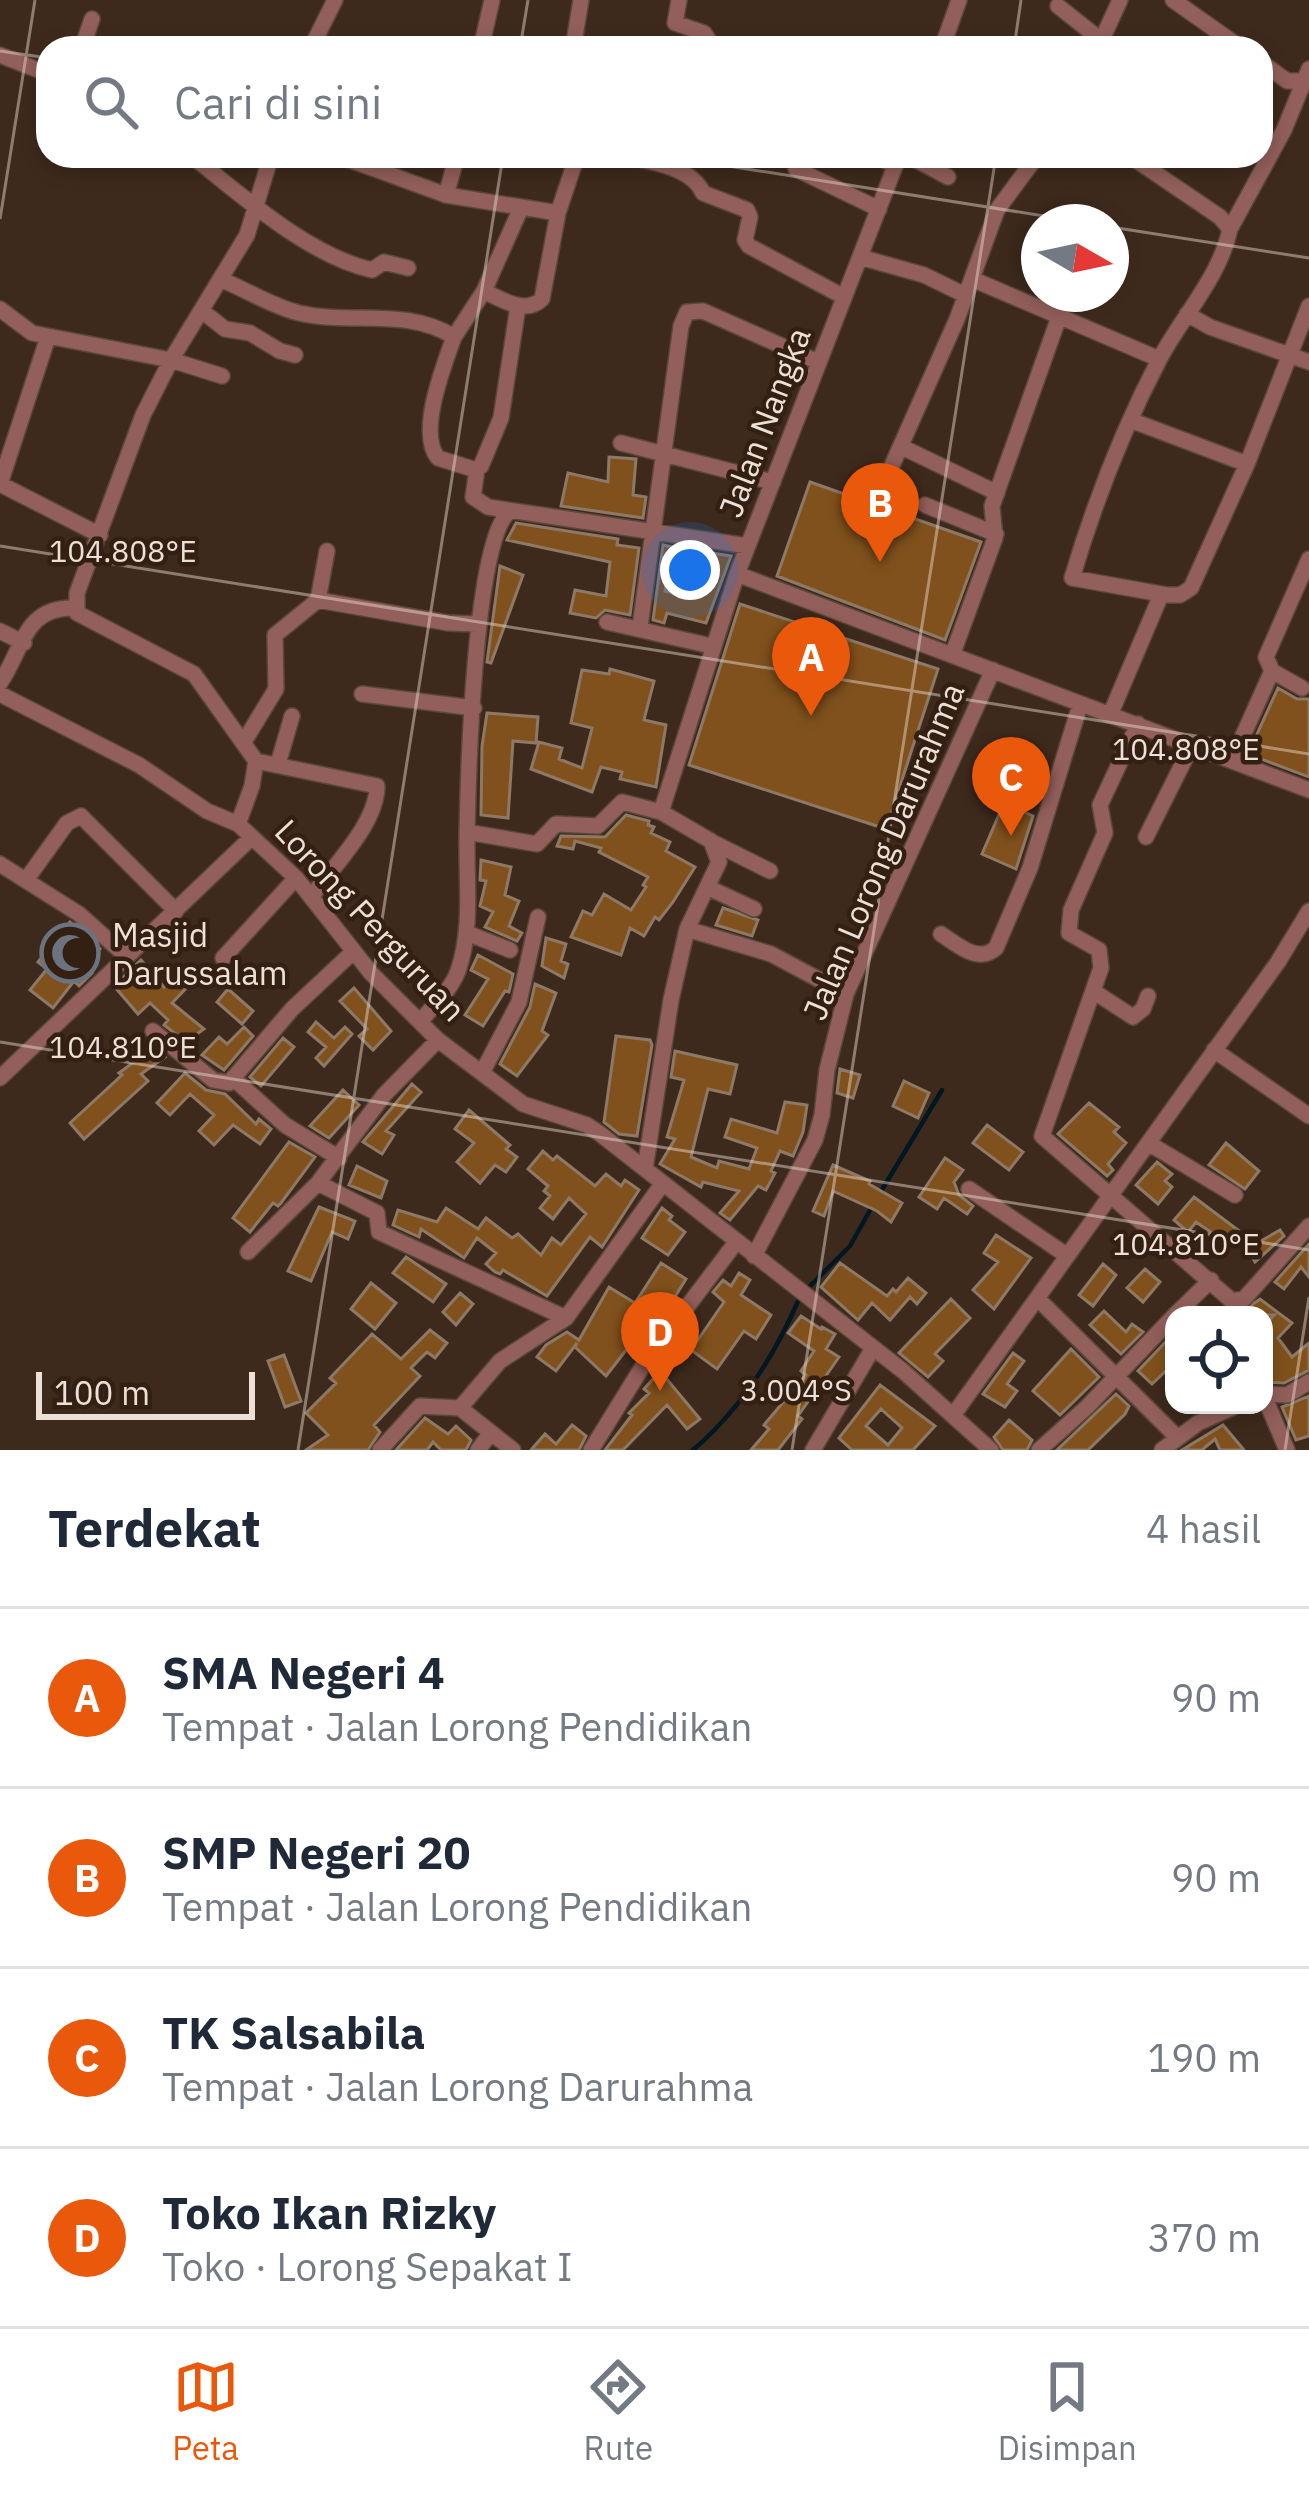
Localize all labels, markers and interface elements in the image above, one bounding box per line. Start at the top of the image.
search box [36,36,1273,168]
icon: search [78,69,144,135]
text: Cari di sini [174,73,382,131]
north arrow [1021,204,1129,312]
street label: Jalan Nangka [708,321,820,523]
pin: B [841,463,919,562]
text: 104.808°E [49,531,197,570]
your location [660,540,720,600]
pin: A [772,617,850,716]
street label: Jalan Lorong Darurahma [792,676,974,1026]
text: 104.808°E [1112,729,1260,768]
pin: C [972,737,1050,836]
street label: Lorong Perguruan [266,810,476,1030]
place label: Masjid Darussalam [112,913,288,994]
mosque icon: Masjid Darussalam [39,922,101,984]
text: 104.810°E [49,1027,197,1066]
text: 104.810°E [1112,1224,1260,1263]
pin: D [621,1292,699,1391]
map controls [1165,1306,1273,1414]
button: locate [1165,1306,1273,1414]
scale bar [36,1366,255,1419]
text: 3.004°S [740,1370,852,1409]
text: 100 m [54,1371,150,1414]
text: Terdekat [48,1495,261,1561]
text: 4 hasil [1146,1503,1261,1554]
text: SMA Negeri 4 [162,1643,445,1701]
text: A [74,1672,100,1723]
text: 90 m [1171,1672,1261,1723]
text: Tempat · Jalan Lorong Pendidikan [162,1701,752,1752]
text: SMP Negeri 20 [162,1823,470,1881]
text: B [74,1852,100,1903]
text: 90 m [1171,1852,1261,1903]
text: Tempat · Jalan Lorong Pendidikan [162,1881,752,1932]
text: TK Salsabila [162,2003,425,2061]
text: C [74,2032,100,2083]
text: 190 m [1148,2032,1261,2083]
text: Tempat · Jalan Lorong Darurahma [162,2061,753,2112]
text: Toko Ikan Rizky [162,2183,496,2241]
text: D [73,2212,101,2263]
text: 370 m [1148,2212,1261,2263]
text: Toko · Lorong Sepakat I [162,2241,573,2292]
tab: Peta [172,2354,239,2469]
tab: Rute [584,2354,653,2469]
tab: Disimpan [998,2354,1137,2469]

